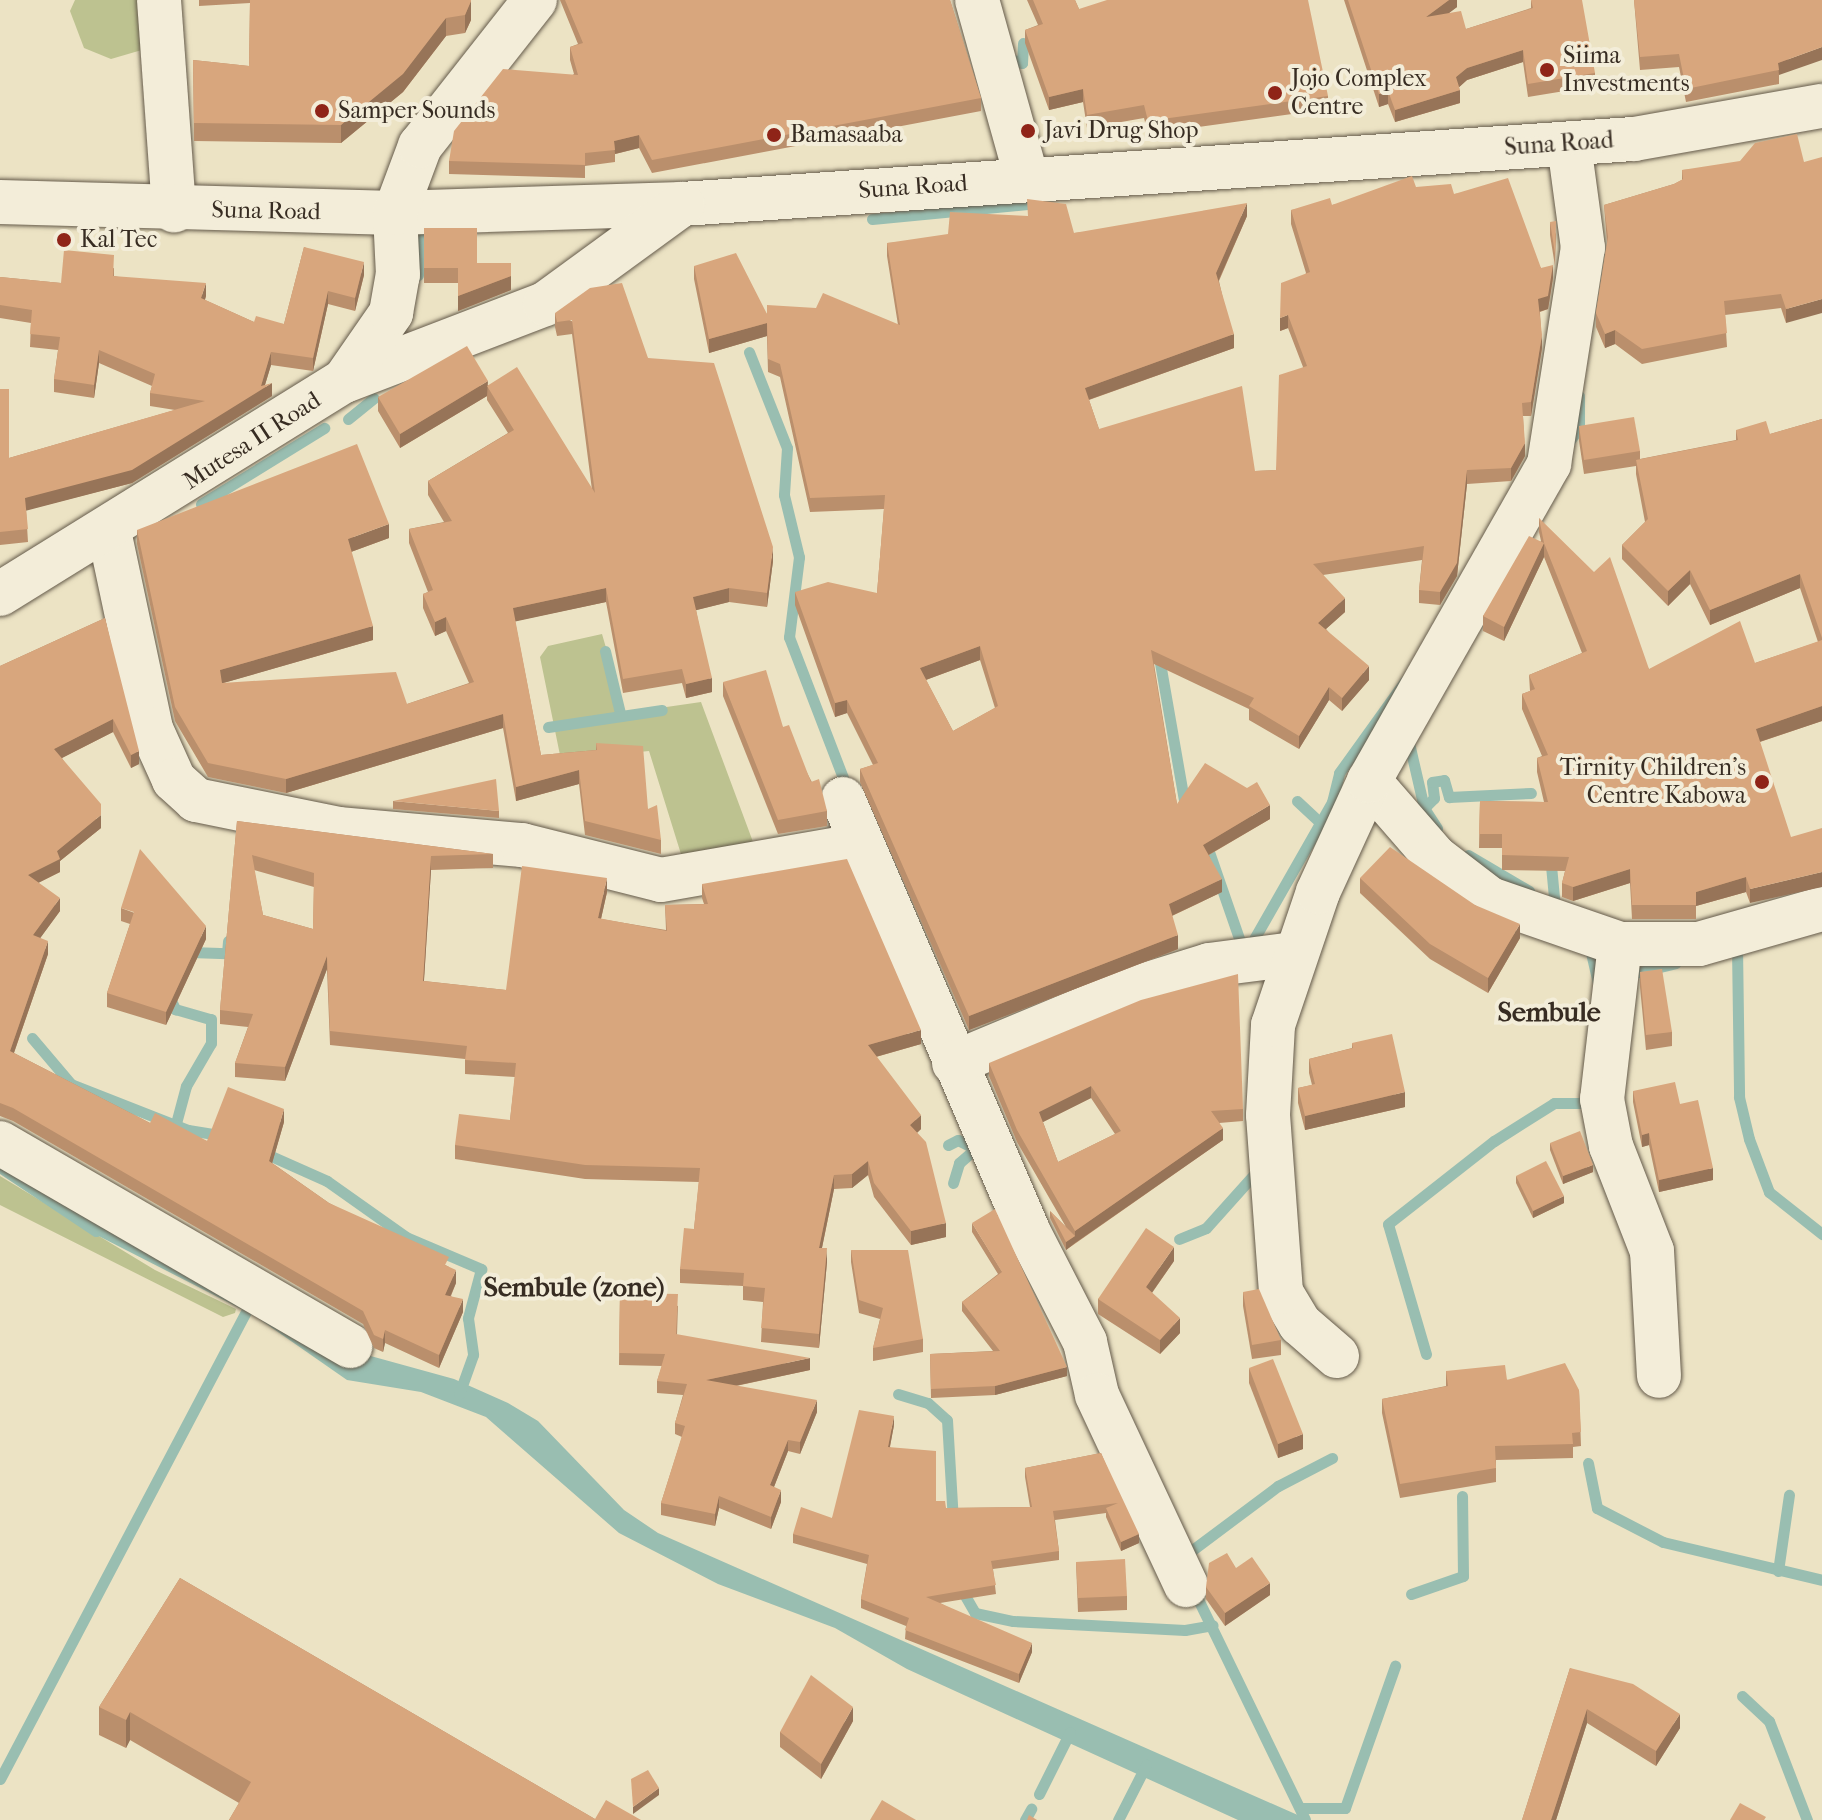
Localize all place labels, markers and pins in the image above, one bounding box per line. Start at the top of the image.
place label: Siima Investments [1563,42,1690,98]
marker: Siima Investments [1538,61,1556,79]
place label: Jojo Complex Centre [1291,65,1427,121]
marker: Jojo Complex Centre [1266,84,1284,102]
place label: Samper Sounds [338,97,495,125]
marker: Samper Sounds [313,102,331,120]
place label: Javi Drug Shop [1044,117,1199,145]
place label: Bamasaaba [790,121,902,149]
marker: Javi Drug Shop [1019,122,1037,140]
marker: Bamasaaba [765,126,783,144]
place label: Kal Tec [80,226,157,254]
marker: Kal Tec [55,231,73,249]
place label: Tirnity Children's Centre Kabowa [1560,754,1746,810]
marker: Tirnity Children's Centre Kabowa [1753,773,1771,791]

